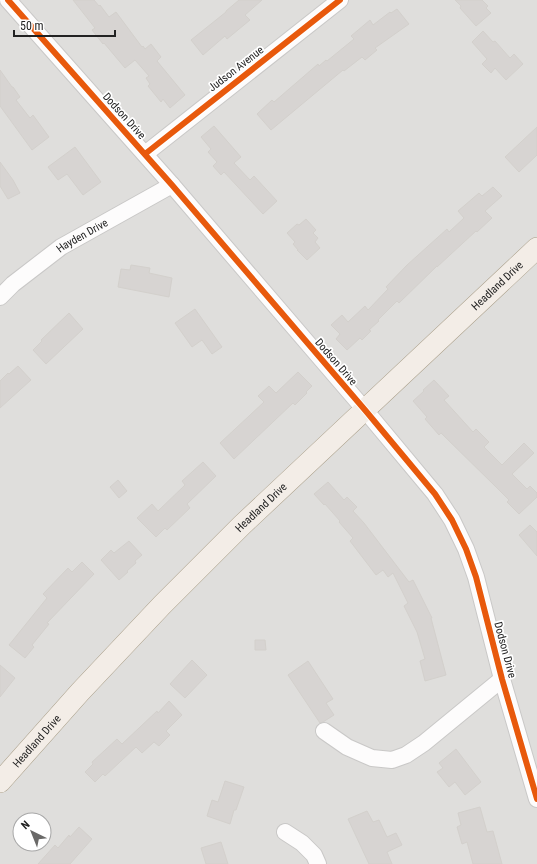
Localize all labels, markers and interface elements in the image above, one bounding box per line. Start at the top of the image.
scale bar [14,12,115,38]
text: 50 m [20,19,44,33]
street label: Judson Avenue [206,44,266,94]
street label: Dodson Drive [100,90,148,142]
street label: Hayden Drive [53,216,110,255]
street label: Headland Drive [469,258,526,313]
street label: Dodson Drive [312,336,360,388]
street label: Headland Drive [232,480,289,535]
street label: Dodson Drive [491,620,519,680]
street label: Headland Drive [10,712,63,770]
north arrow [12,812,52,852]
text: N [19,818,33,832]

